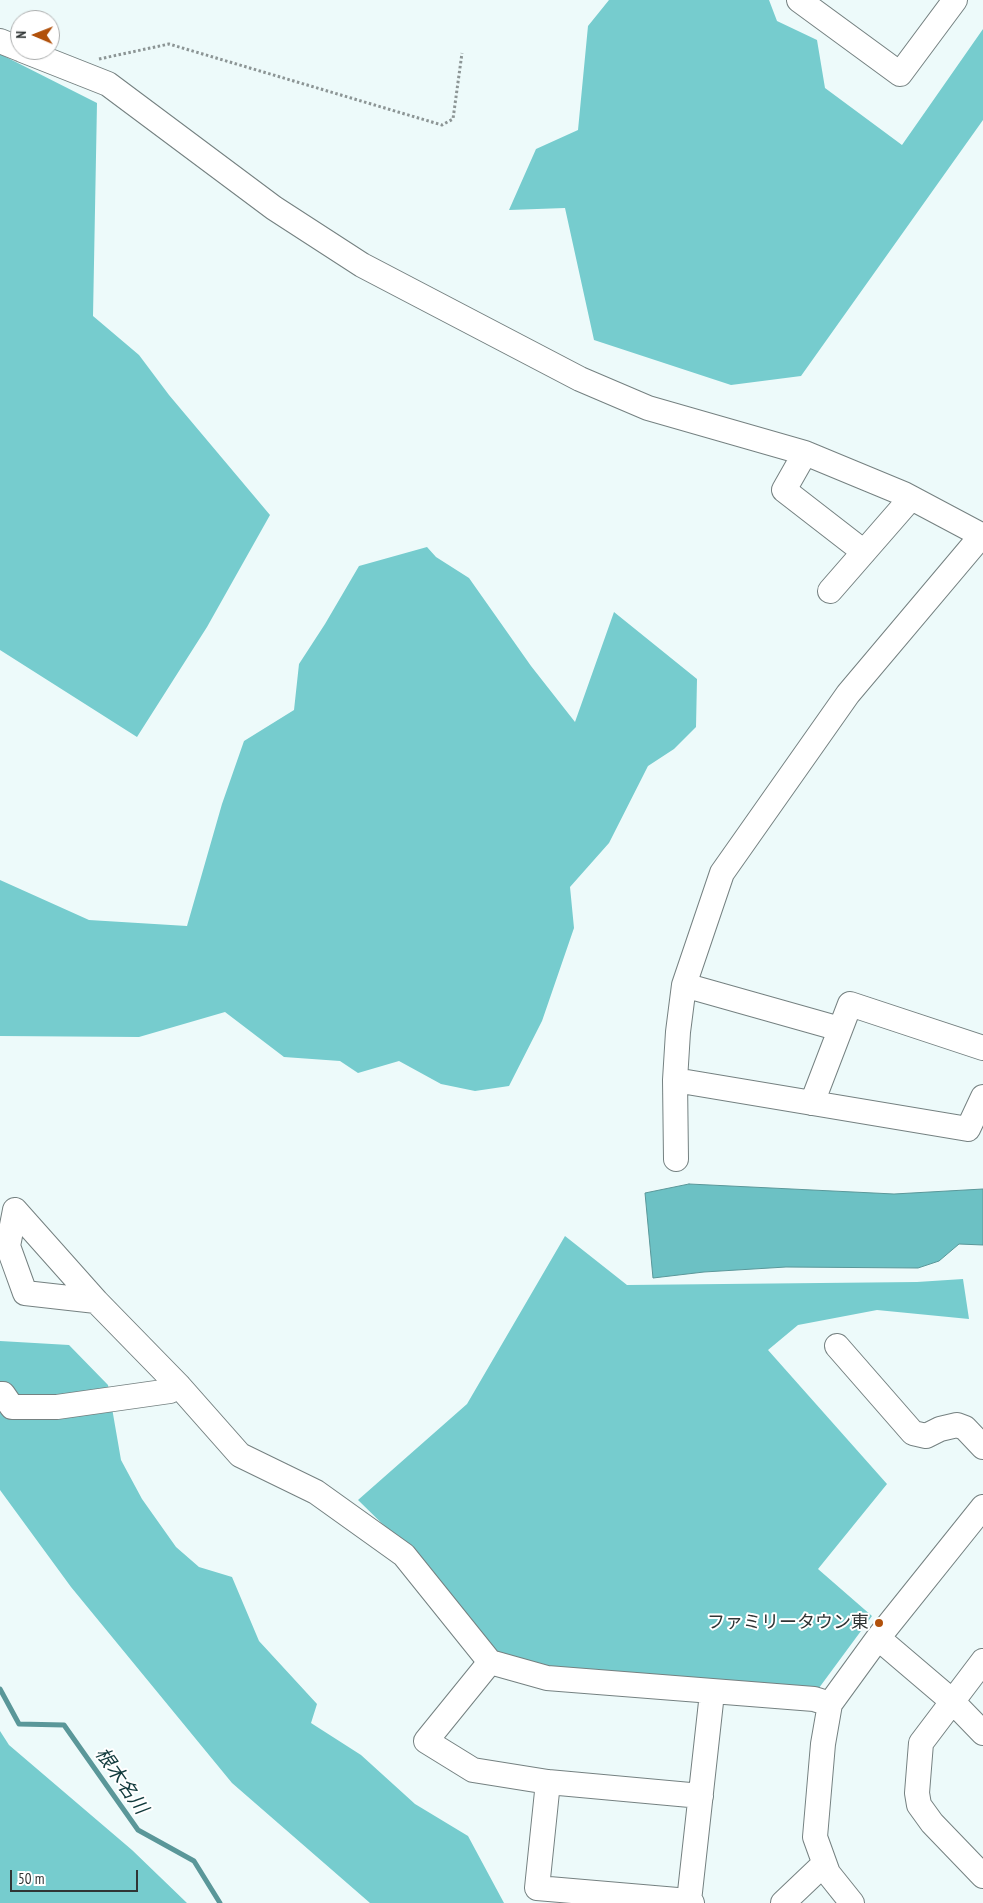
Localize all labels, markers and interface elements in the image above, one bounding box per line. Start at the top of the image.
north arrow [10,10,60,60]
text: N [12,31,30,39]
place label: ファミリータウン東 [707,1612,869,1634]
marker: ファミリータウン東 [873,1617,885,1629]
water label: 根木名川 [90,1743,152,1819]
scale bar [12,1860,140,1892]
text: 50 m [18,1869,44,1888]

